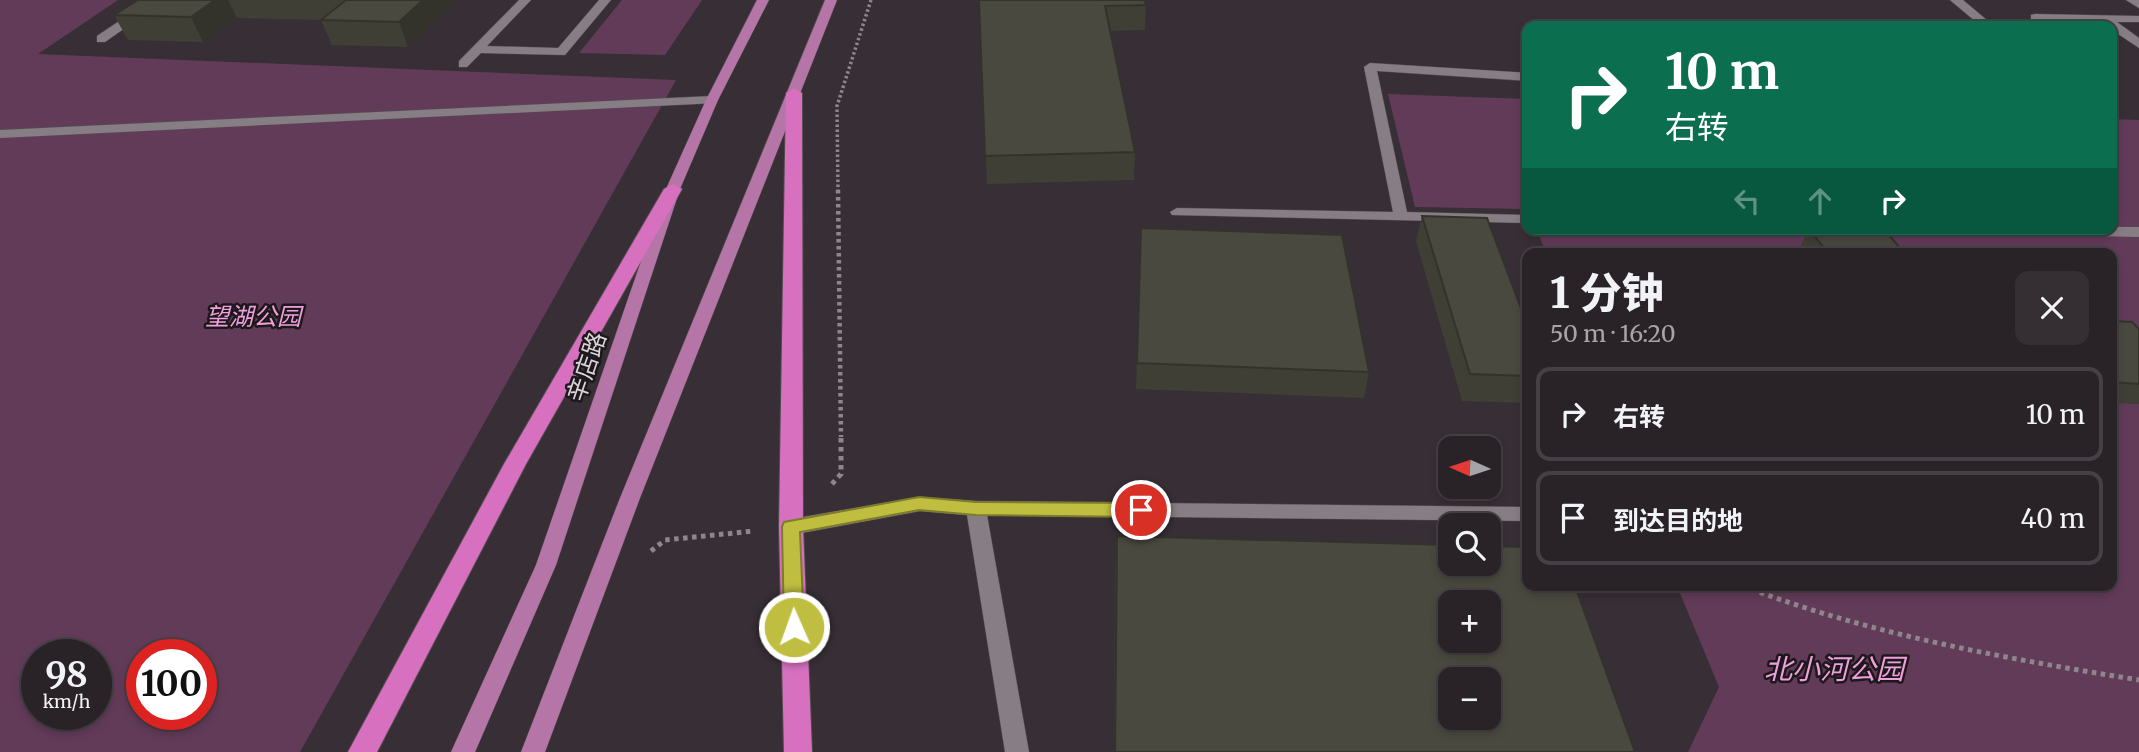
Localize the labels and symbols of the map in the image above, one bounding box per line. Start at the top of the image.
park label: 望湖公园 [205,301,304,332]
street label: 辛店路 [560,328,613,406]
north arrow [1438,436,1502,499]
pin [1111,480,1171,540]
position arrow [757,590,831,664]
speed limit sign: 100 [126,639,217,730]
park label: 北小河公园 [1764,651,1908,687]

